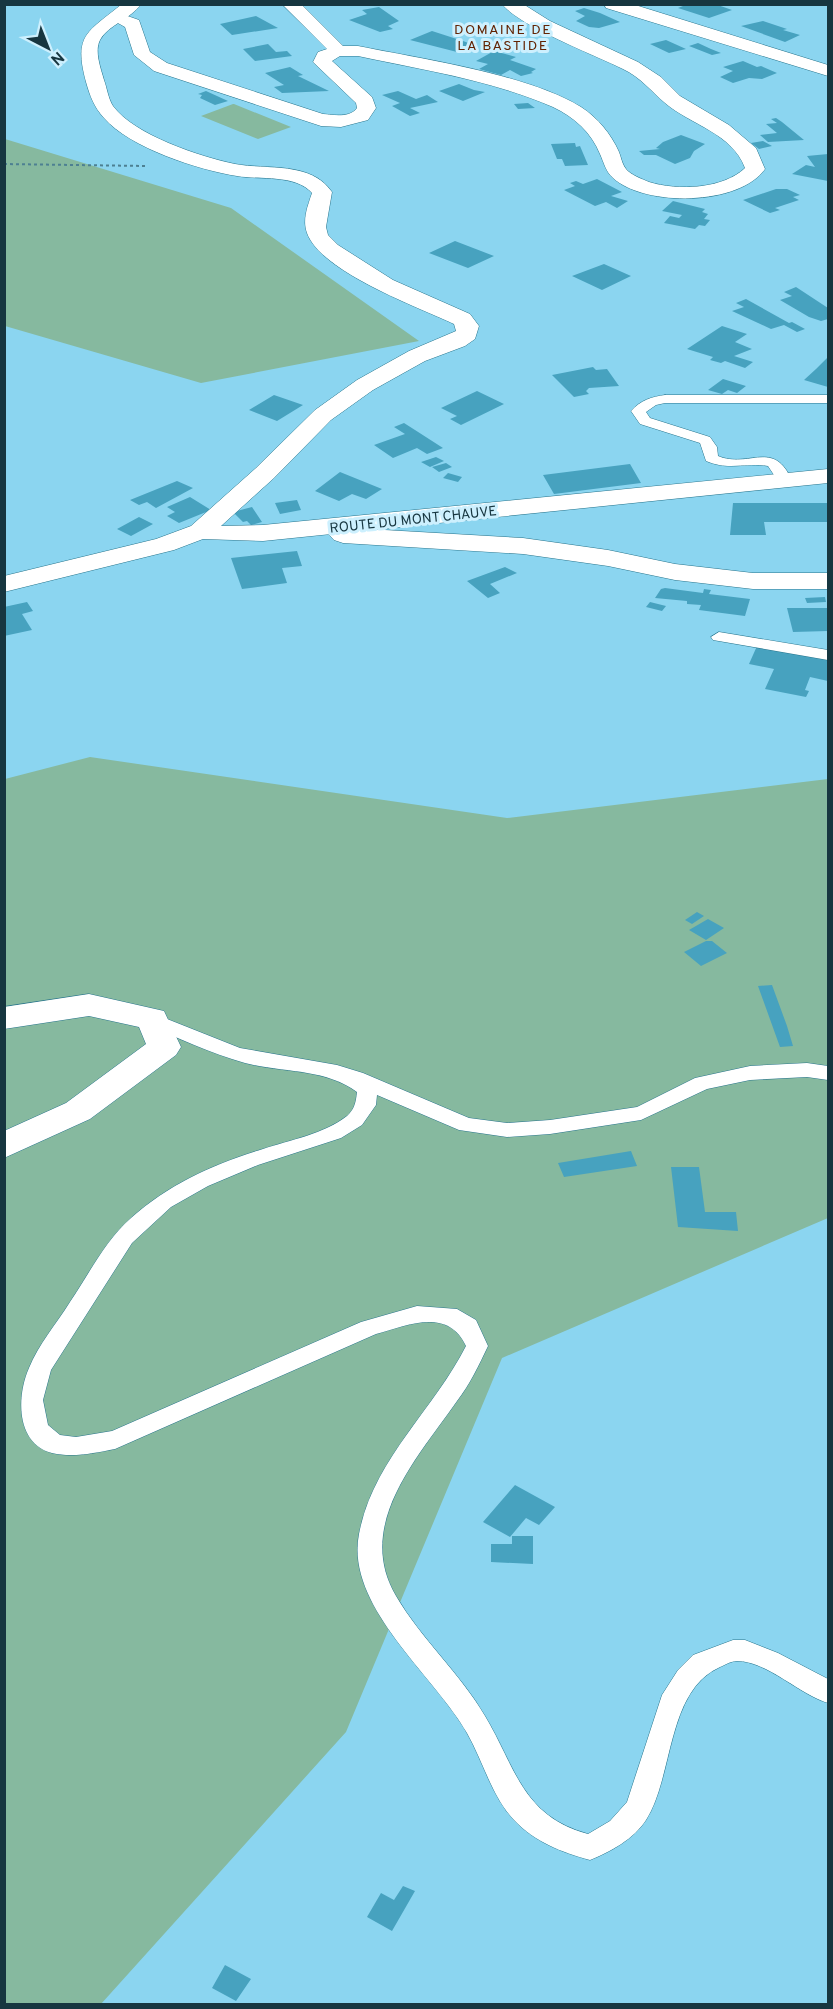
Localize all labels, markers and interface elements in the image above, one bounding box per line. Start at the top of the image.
north arrow [18,18,78,78]
district label: DOMAINE DE LA BASTIDE [454,22,552,55]
text: N [46,46,68,69]
street label: ROUTE DU MONT CHAUVE [329,503,498,538]

